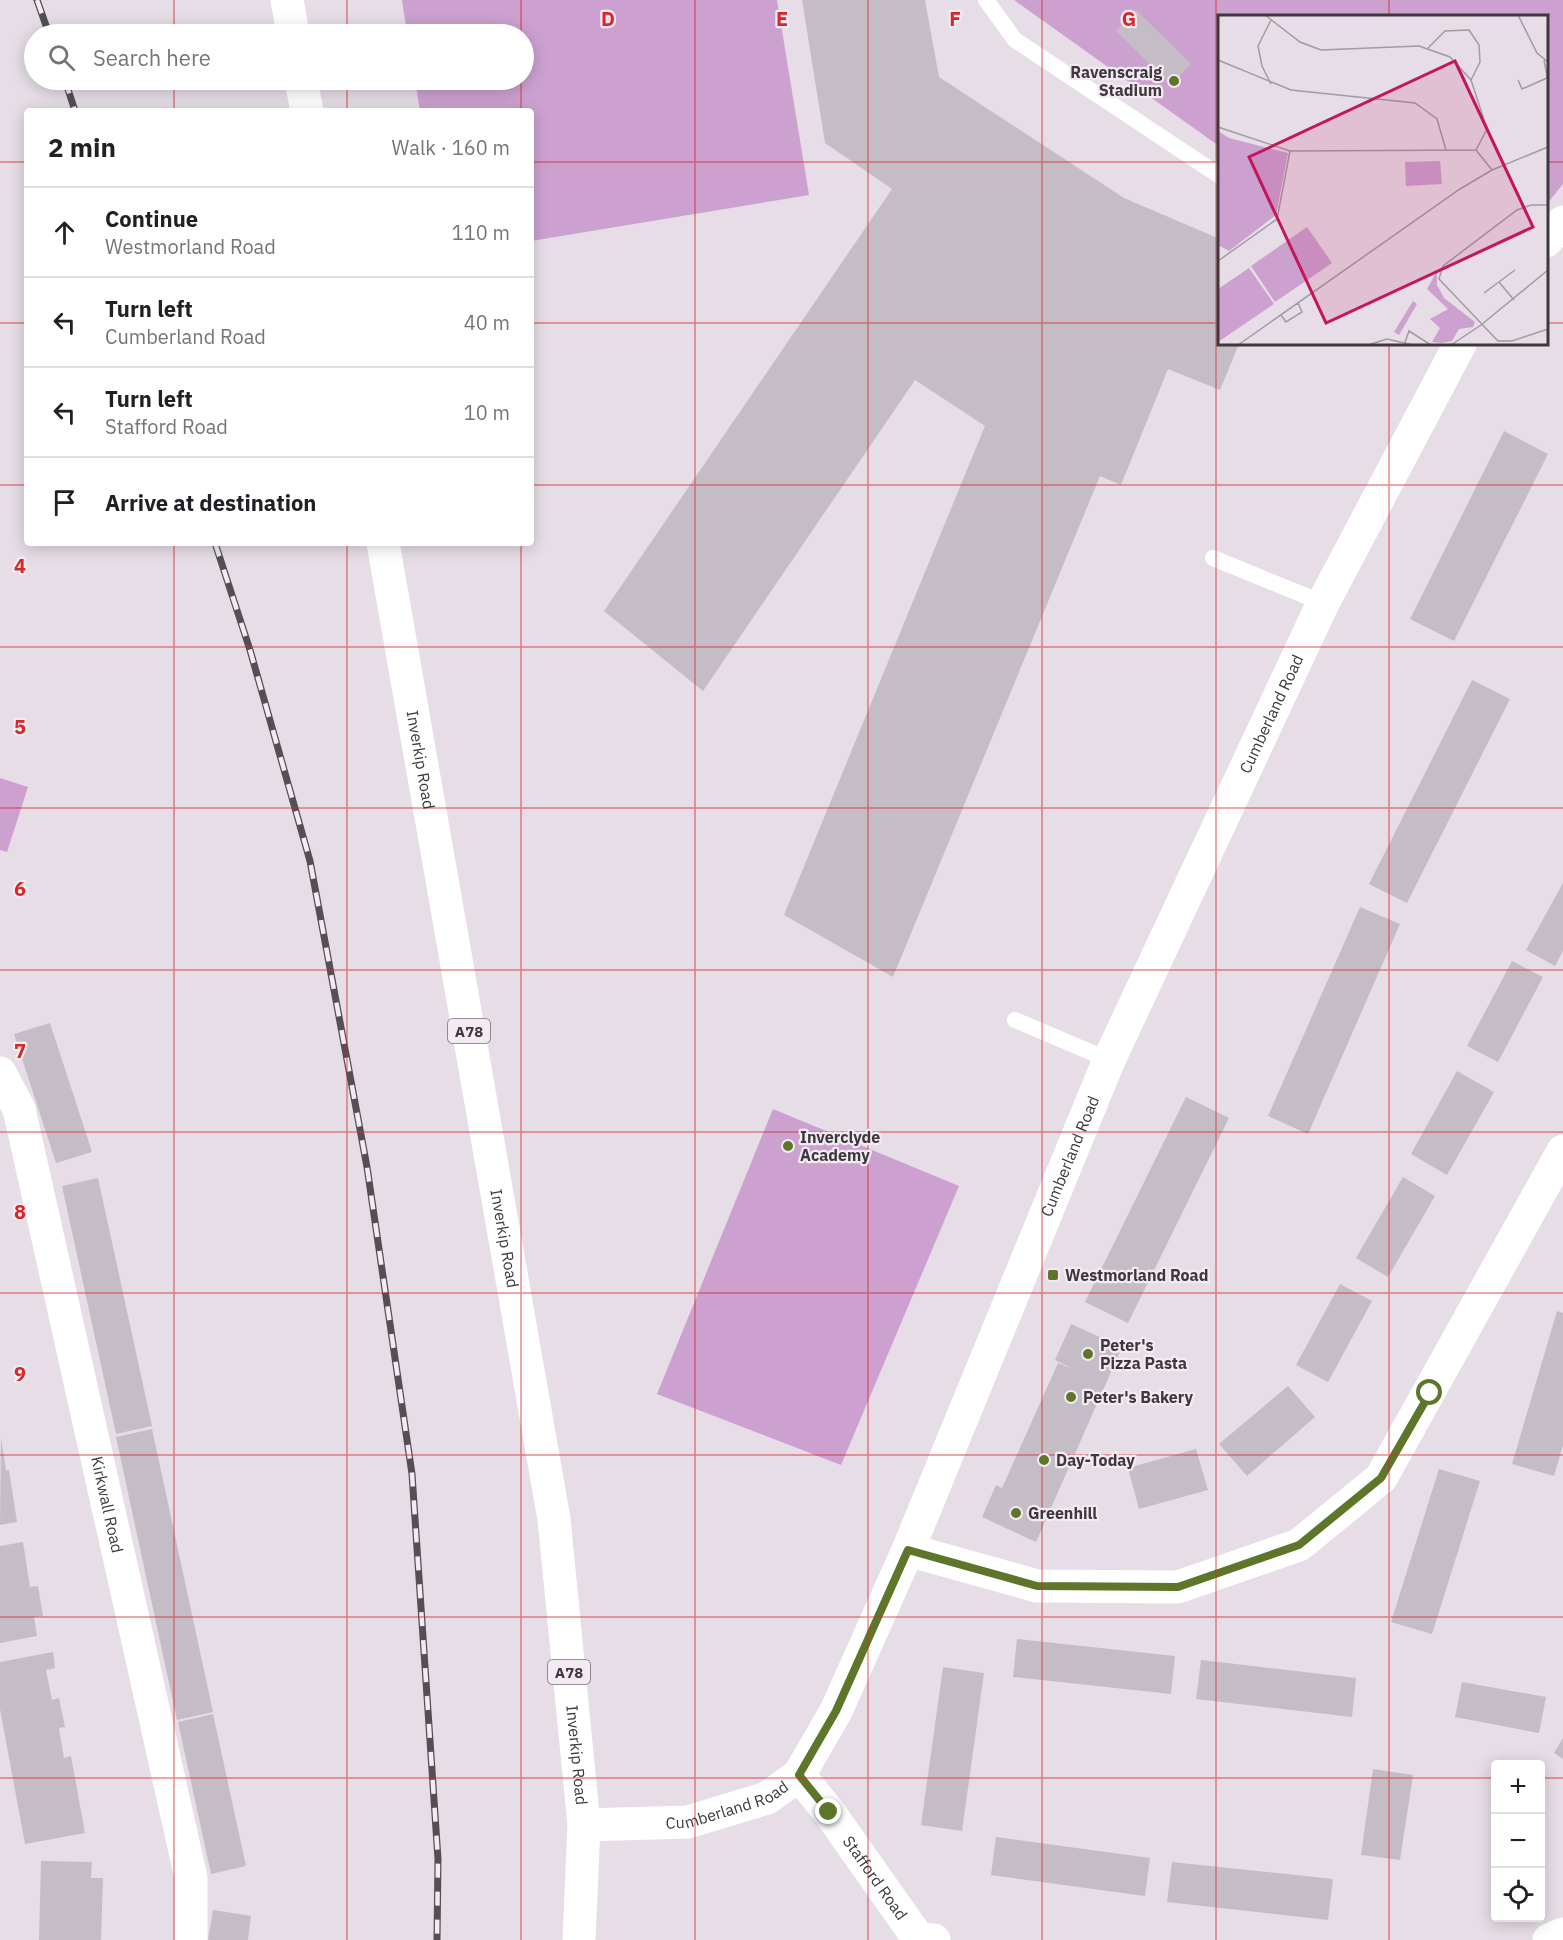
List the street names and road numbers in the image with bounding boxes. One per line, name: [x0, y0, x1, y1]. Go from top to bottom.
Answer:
street label: Cumberland Road: [1235, 651, 1307, 777]
street label: Inverkip Road: [402, 709, 439, 811]
road number: A78: [448, 1019, 490, 1043]
street label: Cumberland Road: [1036, 1093, 1103, 1220]
street label: Inverkip Road: [486, 1187, 523, 1289]
street label: Kirkwall Road: [87, 1454, 128, 1555]
road number: A78: [548, 1660, 590, 1684]
street label: Inverkip Road: [562, 1704, 592, 1806]
street label: Cumberland Road: [665, 1776, 792, 1833]
street label: Stafford Road: [839, 1832, 912, 1924]

